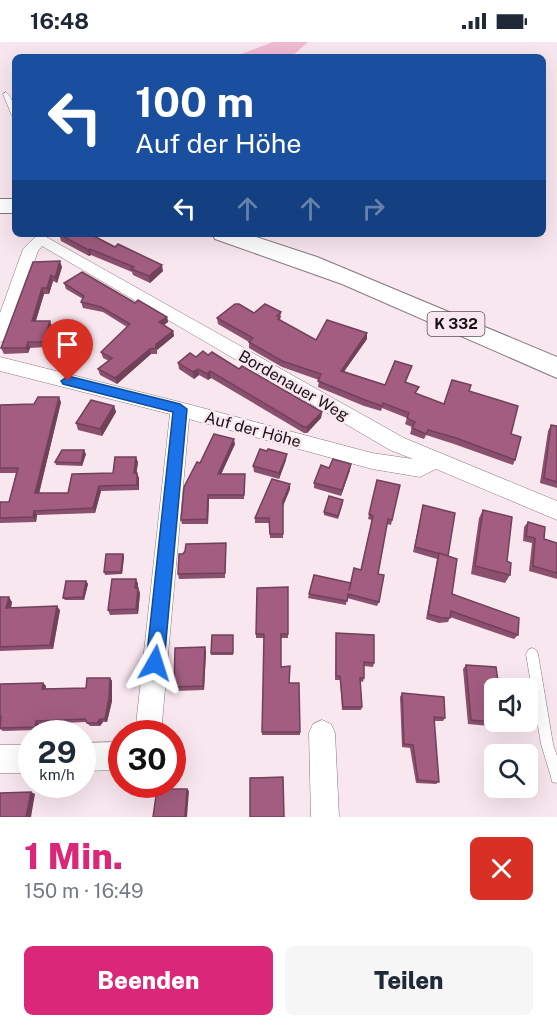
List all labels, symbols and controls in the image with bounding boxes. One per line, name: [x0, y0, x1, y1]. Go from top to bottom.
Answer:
text: 16:48: [30, 8, 89, 34]
text: 100 m: [135, 77, 254, 126]
icon: left: [36, 78, 114, 156]
text: Auf der Höhe: [135, 127, 302, 159]
icon: left: [168, 192, 201, 225]
icon: ahead: [231, 192, 264, 225]
icon: ahead: [294, 192, 327, 225]
icon: right: [357, 192, 390, 225]
road number: K 332: [428, 312, 484, 336]
pin: [42, 319, 93, 381]
icon: arrive: [51, 328, 84, 361]
street label: Bordenauer Weg: [235, 346, 352, 425]
street label: Auf der Höhe: [203, 408, 303, 451]
position arrow: [123, 631, 187, 695]
map controls: [484, 678, 538, 798]
button: sound: [484, 678, 538, 732]
speed limit sign: 30: [108, 720, 186, 798]
text: 29: [38, 734, 76, 770]
button: search: [484, 744, 538, 798]
text: km/h: [39, 766, 75, 783]
text: 1 Min.: [24, 835, 123, 877]
button: close: [470, 837, 533, 900]
text: 150 m · 16:49: [24, 879, 144, 903]
button: Beenden: [24, 946, 273, 1015]
button: Teilen: [285, 946, 533, 1015]

